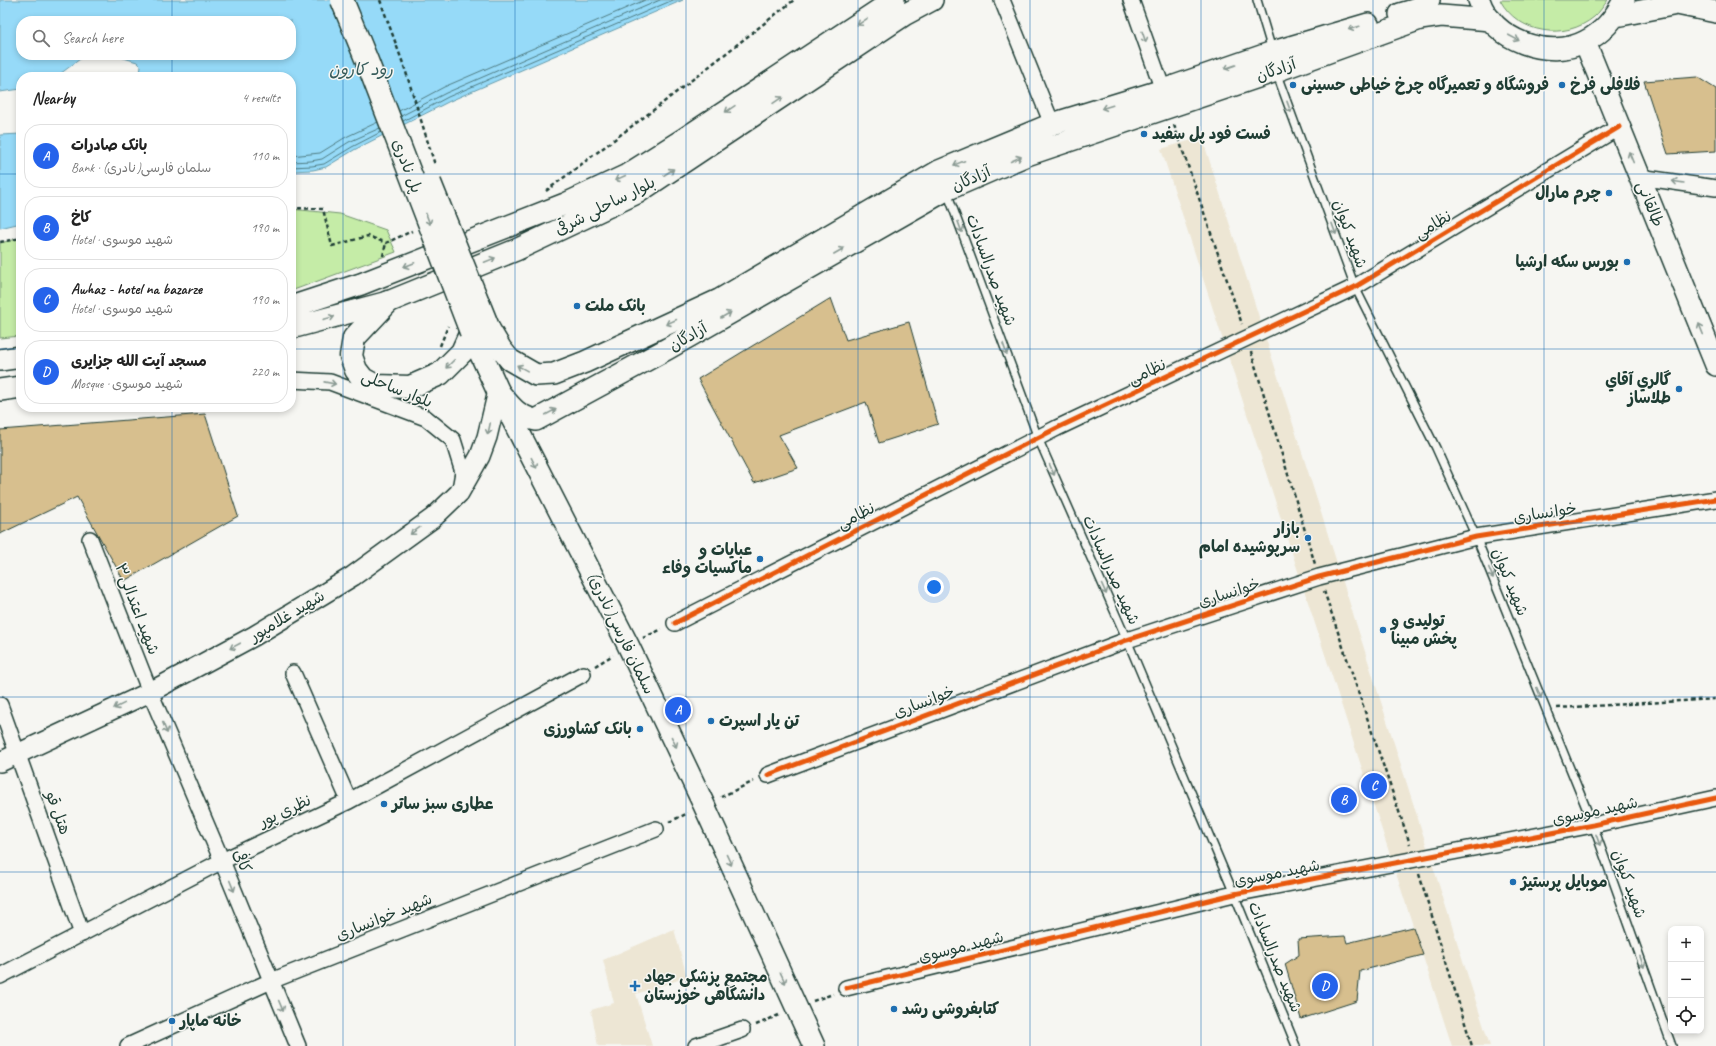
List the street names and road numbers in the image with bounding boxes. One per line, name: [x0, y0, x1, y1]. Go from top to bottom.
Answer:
street label: آزادگان: [1253, 54, 1300, 86]
street label: پل نادری: [388, 136, 426, 196]
street label: آزادگان: [948, 161, 995, 196]
street label: بلوار ساحلی شرقی: [551, 171, 659, 240]
street label: طالقانی: [1632, 178, 1668, 230]
street label: شهید کیوان: [1328, 197, 1372, 271]
street label: نظامی: [1411, 206, 1455, 244]
street label: شهید صدرالسادات: [961, 211, 1021, 329]
street label: آزادگان: [665, 318, 712, 356]
street label: نظامی: [1125, 355, 1169, 389]
street label: بلوار ساحلی: [359, 366, 435, 412]
street label: نظامی: [834, 498, 878, 534]
street label: خوانساری: [1512, 498, 1578, 528]
street label: شهید صدرالسادات: [1078, 512, 1144, 628]
street label: شهید کیوان: [1487, 545, 1533, 619]
street label: شهید اعتدالی۳: [110, 560, 164, 658]
street label: سلمان فارسی(نادری): [583, 569, 659, 697]
street label: خوانساری: [1196, 574, 1262, 612]
street label: شهید غلامپور: [244, 586, 328, 647]
street label: خوانساری: [891, 681, 957, 723]
street label: هتل قو: [40, 787, 75, 837]
street label: نظری پور: [254, 790, 314, 833]
street label: شهید موسوی: [1550, 792, 1640, 830]
street label: کافی: [228, 846, 256, 876]
street label: شهید کیوان: [1607, 847, 1651, 921]
street label: شهید موسوی: [1232, 855, 1322, 891]
street label: شهید خوانساری: [333, 889, 435, 945]
street label: شهید صدرالسادات: [1244, 899, 1306, 1015]
street label: شهید موسوی: [916, 927, 1006, 967]

